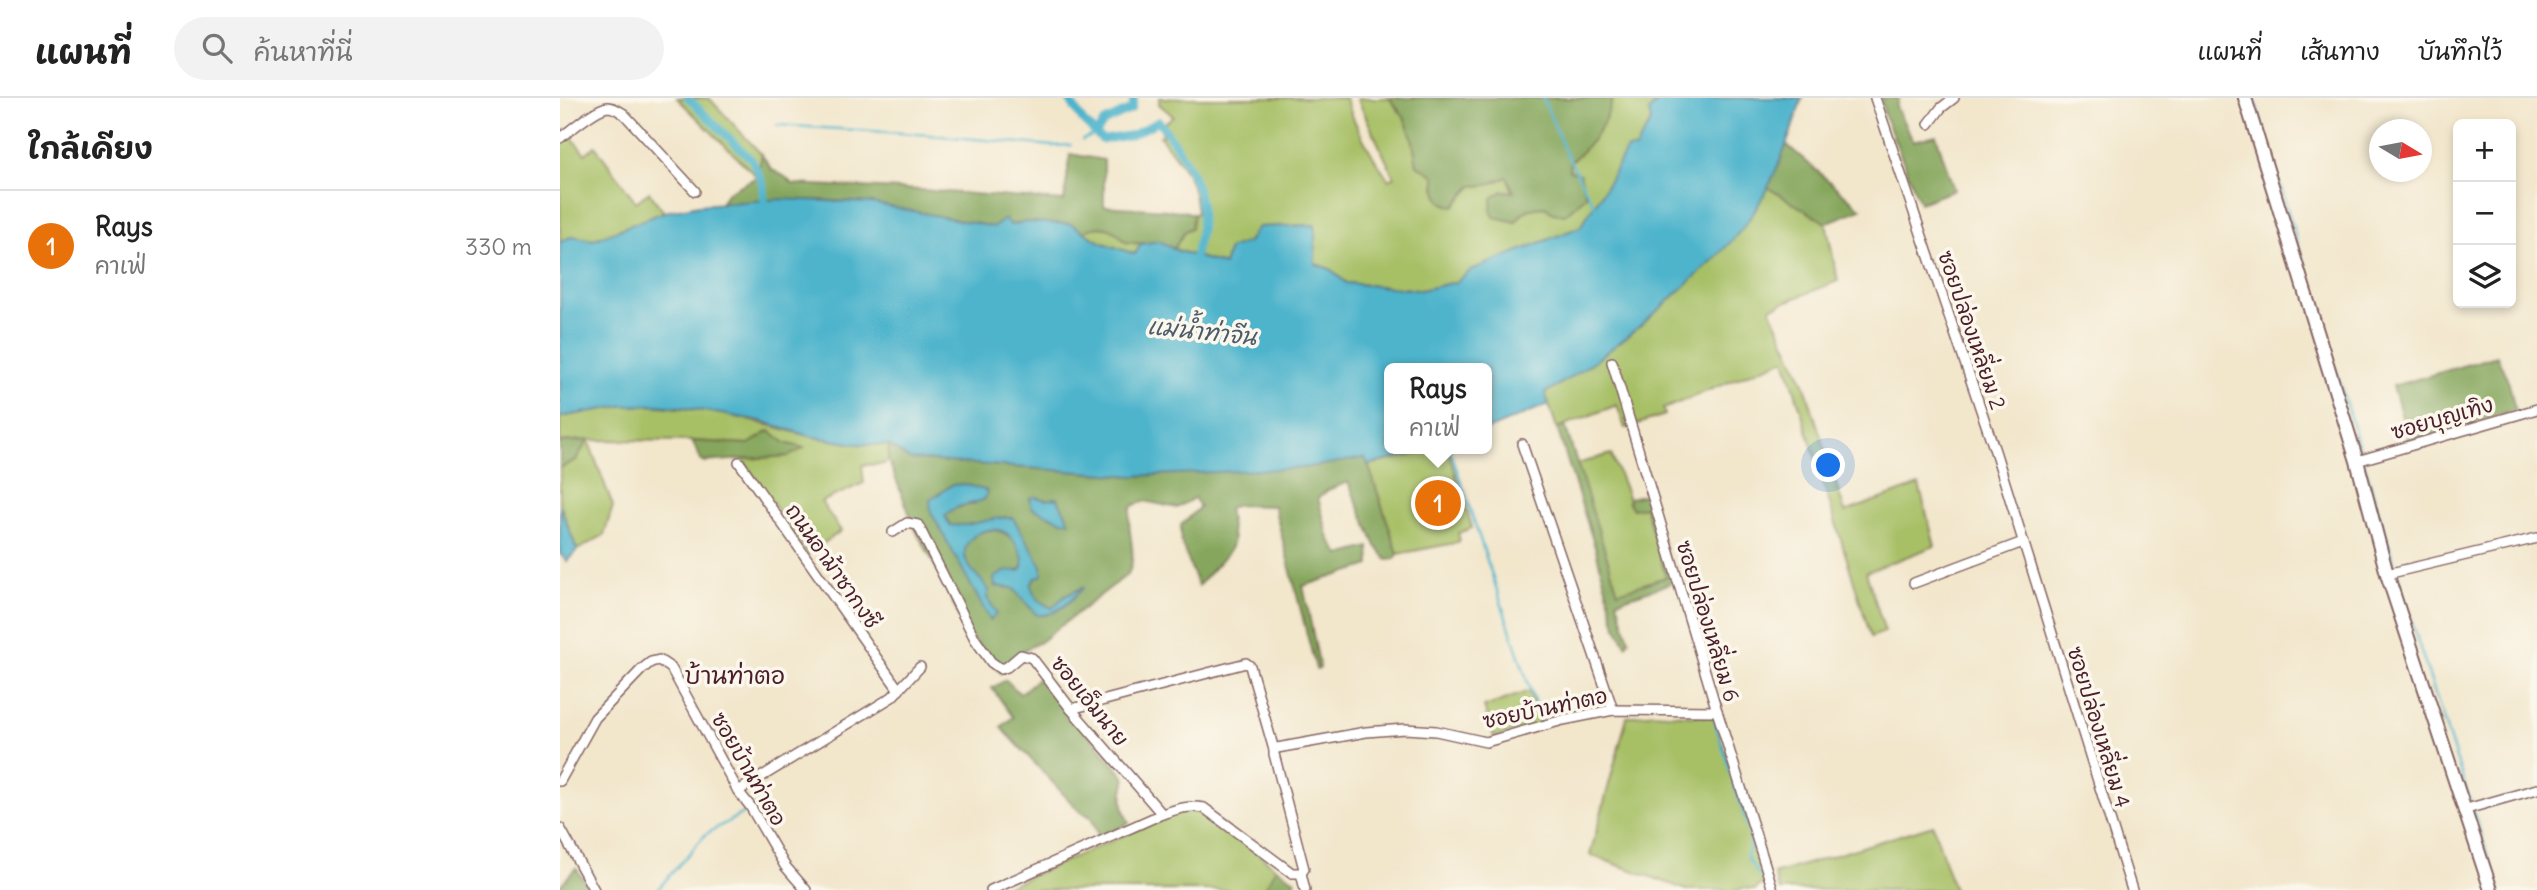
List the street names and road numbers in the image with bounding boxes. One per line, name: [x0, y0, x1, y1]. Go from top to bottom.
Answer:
street label: ซอยปล่องเหลี่ยม 2: [1932, 245, 2016, 413]
street label: ซอยบุญเทิง: [2388, 391, 2497, 448]
street label: ถนนอาม้าซากงซี: [780, 498, 886, 634]
street label: ซอยปล่องเหลี่ยม 6: [1671, 536, 1749, 705]
street label: ซอยปล่องเหลี่ยม 4: [2062, 642, 2140, 811]
street label: ซอยเอ็มนาย: [1045, 650, 1135, 752]
street label: ซอยบ้านท่าตอ: [1480, 682, 1610, 734]
street label: ซอยบ้านท่าตอ: [706, 707, 792, 831]

